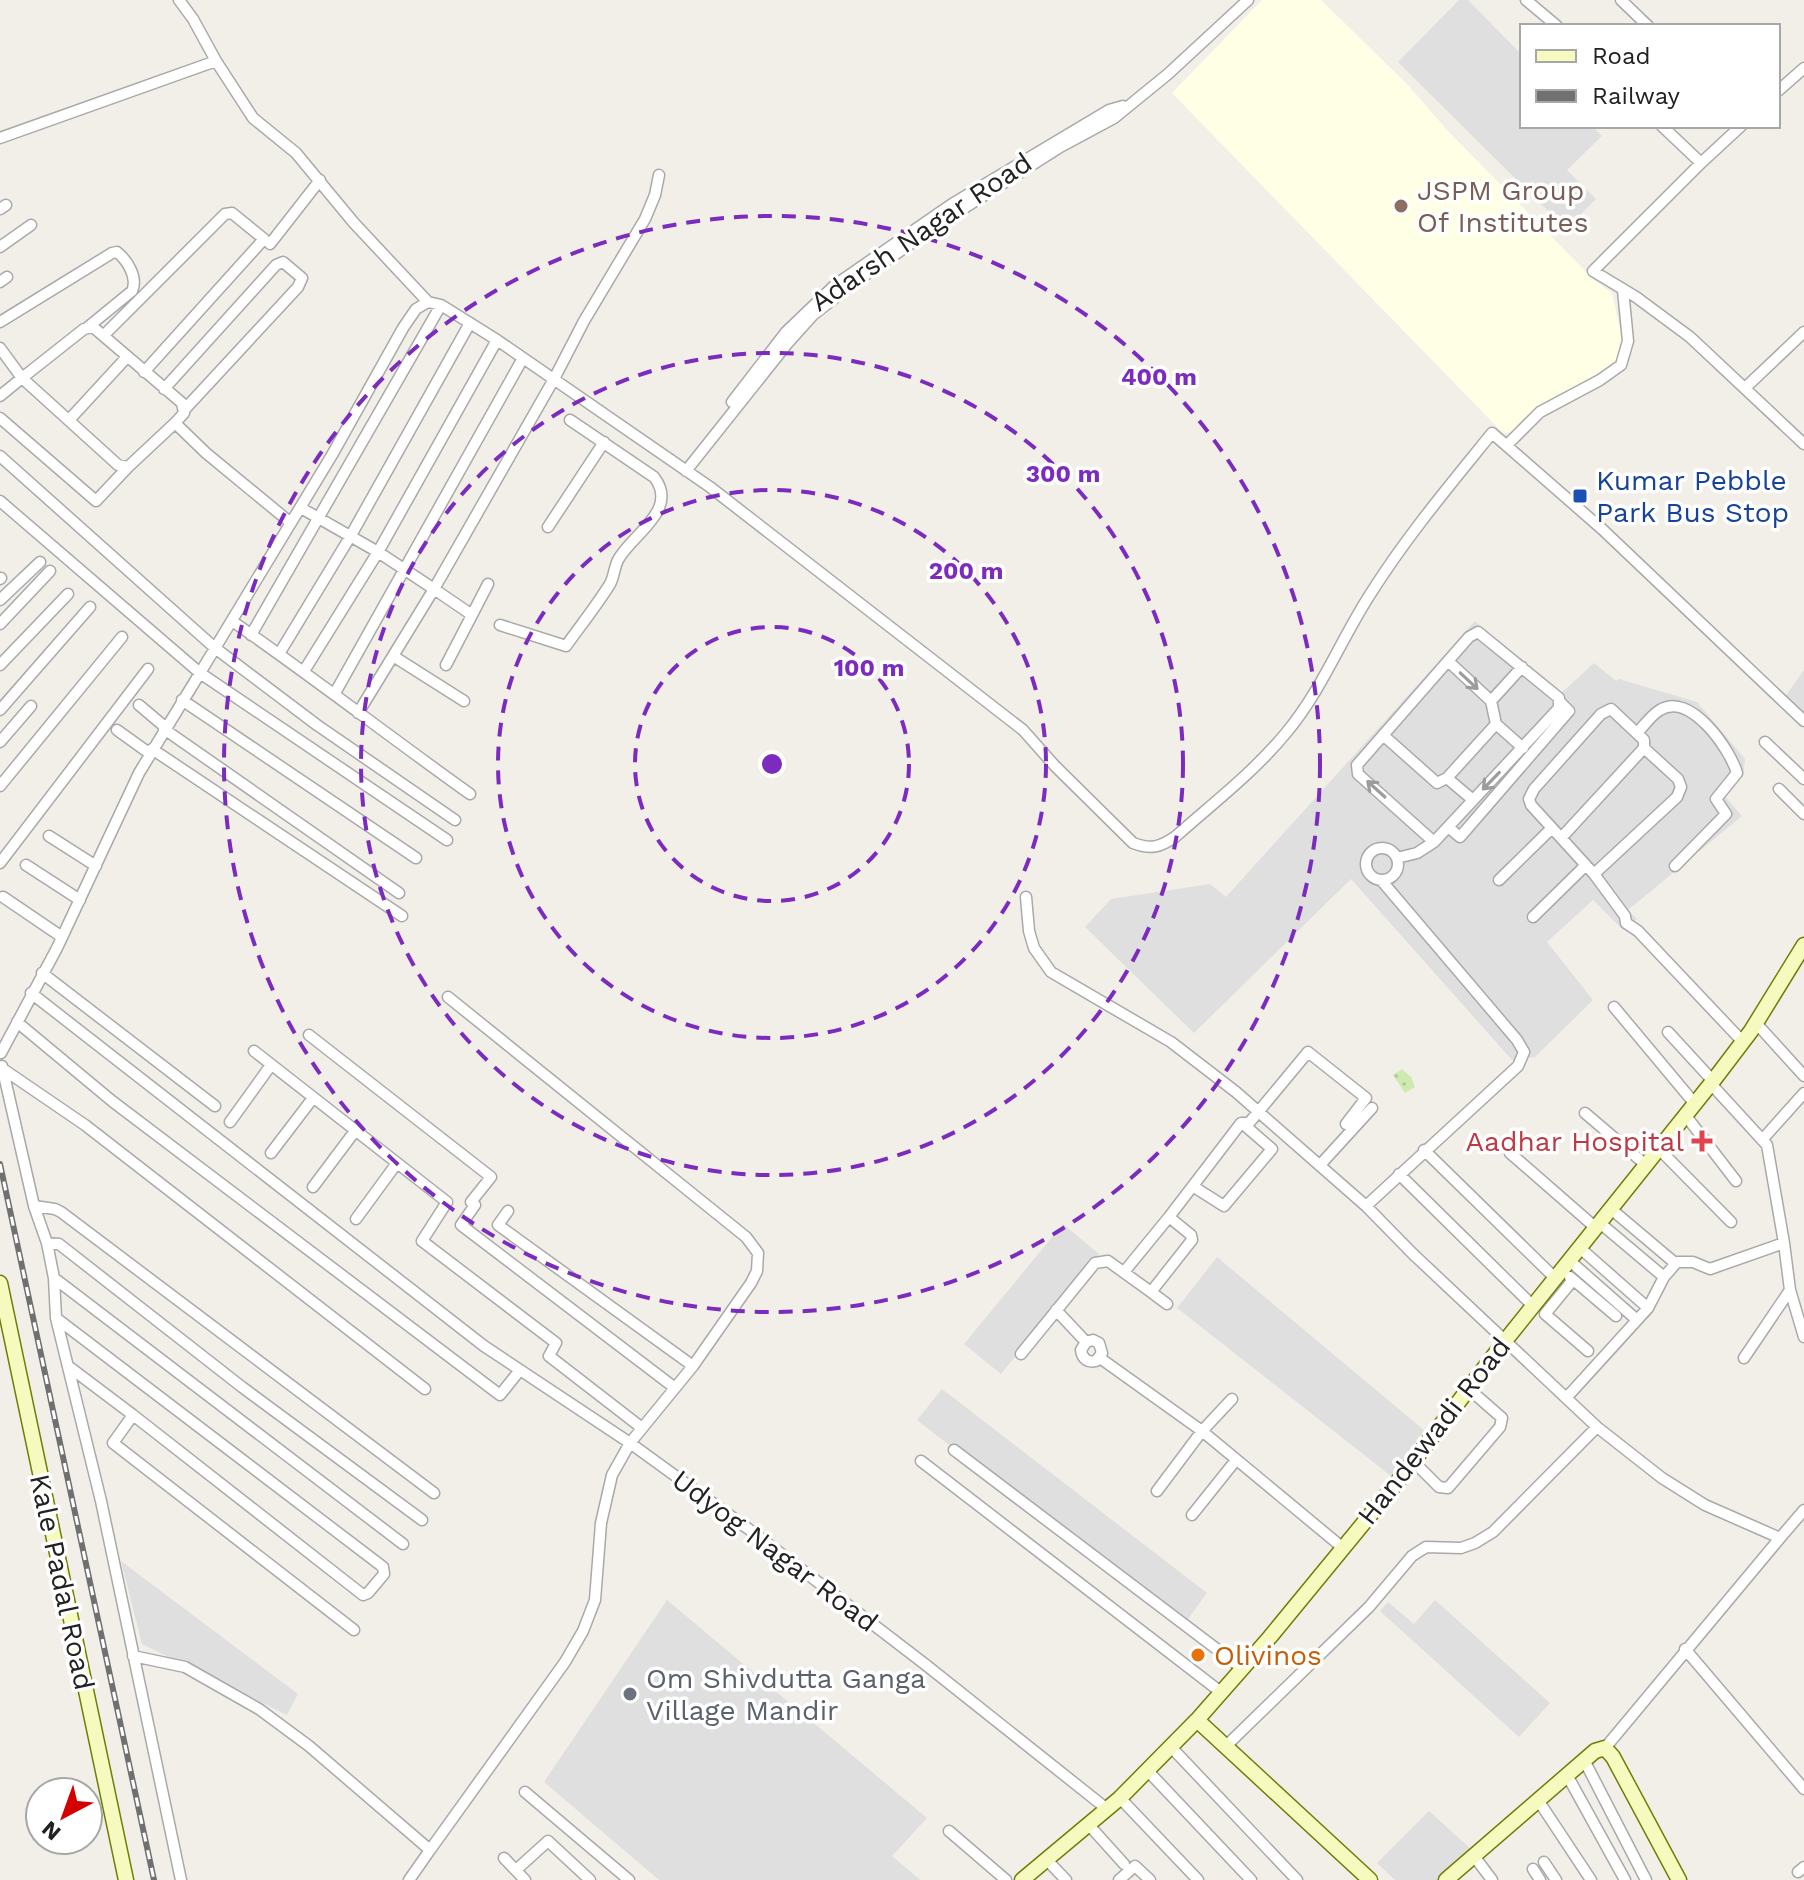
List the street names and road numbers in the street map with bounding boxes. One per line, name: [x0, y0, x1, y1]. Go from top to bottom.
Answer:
street label: Adarsh Nagar Road: [804, 146, 1038, 318]
street label: Handewadi Road: [1351, 1331, 1517, 1531]
street label: Udyog Nagar Road: [666, 1463, 884, 1639]
street label: Kale Padal Road: [23, 1471, 101, 1693]

